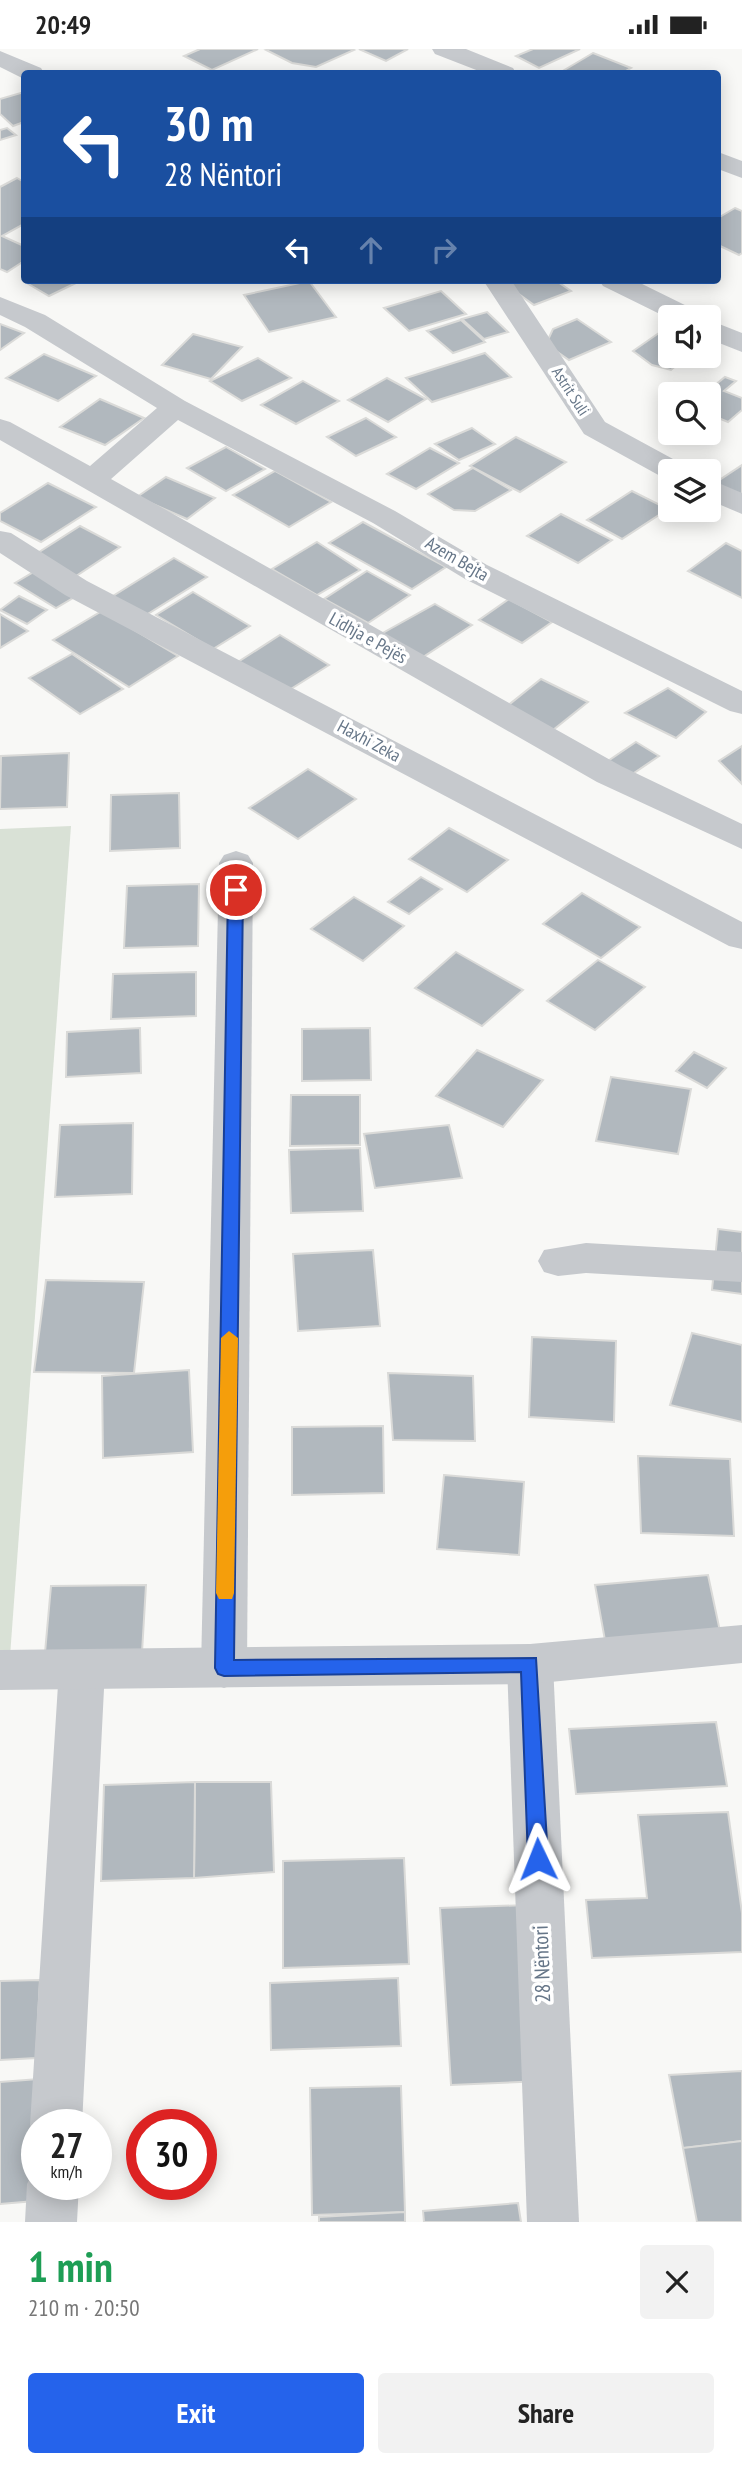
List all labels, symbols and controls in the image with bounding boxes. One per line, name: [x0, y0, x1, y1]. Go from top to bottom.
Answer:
text: 20:49: [35, 8, 91, 41]
text: 30 m: [164, 91, 253, 155]
icon: left: [49, 98, 140, 189]
text: 28 Nëntori: [164, 153, 282, 195]
icon: left: [279, 231, 317, 269]
icon: ahead: [352, 231, 390, 269]
icon: right: [425, 231, 463, 269]
map controls: [658, 305, 721, 522]
button: sound: [658, 305, 721, 368]
street label: Astrit Suli: [548, 363, 594, 419]
button: search: [658, 382, 721, 445]
button: layers: [658, 459, 721, 522]
street label: Azem Bejta: [421, 531, 493, 586]
street label: Lidhja e Pejës: [325, 607, 411, 668]
street label: Haxhi Zeka: [334, 714, 405, 767]
pin: [206, 860, 266, 920]
icon: arrive: [217, 871, 255, 909]
position arrow: [501, 1822, 575, 1896]
street label: 28 Nëntori: [527, 1925, 556, 2003]
speed limit sign: 30: [126, 2109, 217, 2200]
text: 27: [50, 2122, 83, 2168]
text: km/h: [51, 2160, 82, 2183]
text: 1 min: [28, 2239, 113, 2294]
button: close: [640, 2245, 714, 2319]
text: 210 m · 20:50: [28, 2293, 140, 2322]
button: Exit: [28, 2373, 364, 2453]
button: Share: [378, 2373, 714, 2453]

